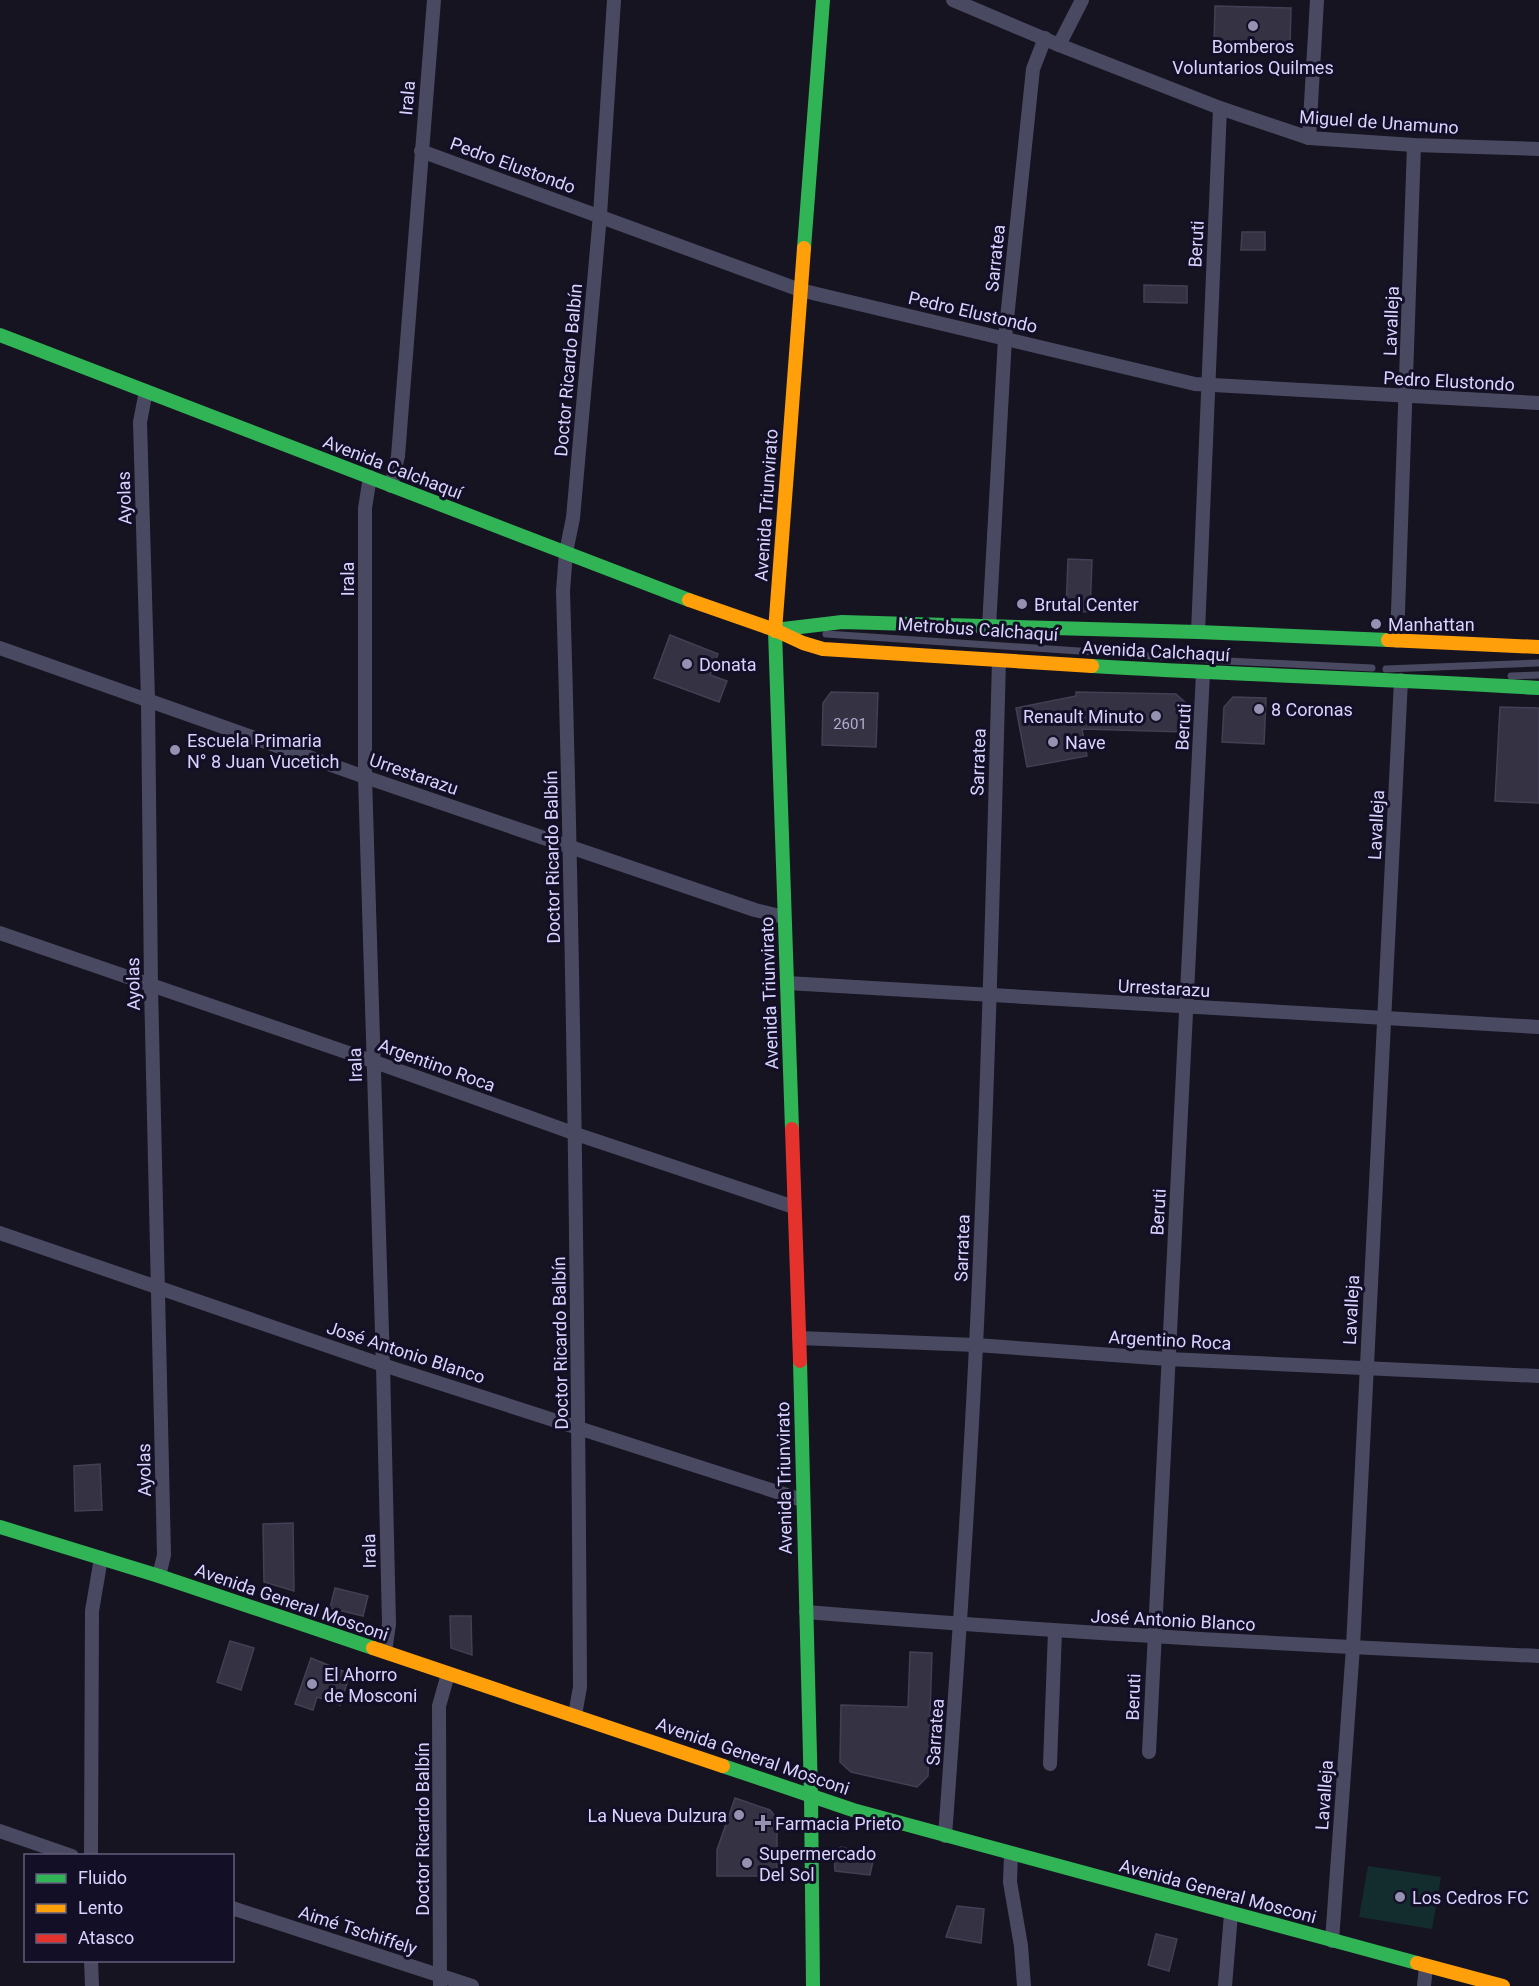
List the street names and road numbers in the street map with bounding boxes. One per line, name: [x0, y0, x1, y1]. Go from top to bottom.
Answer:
street label: Irala: [395, 80, 419, 116]
street label: Miguel de Unamuno: [1298, 106, 1460, 138]
street label: Pedro Elustondo: [448, 133, 578, 197]
street label: Beruti: [1184, 220, 1208, 268]
street label: Sarratea: [981, 223, 1009, 293]
street label: Doctor Ricardo Balbín: [550, 283, 586, 457]
street label: Lavalleja: [1379, 286, 1403, 356]
street label: Pedro Elustondo: [906, 287, 1040, 337]
street label: Pedro Elustondo: [1383, 367, 1515, 395]
street label: Avenida Triunvirato: [750, 428, 782, 582]
street label: Avenida Calchaquí: [320, 431, 466, 503]
street label: Ayolas: [113, 471, 135, 525]
street label: Irala: [337, 562, 358, 596]
street label: Metrobus Calchaquí: [897, 613, 1059, 645]
street label: Avenida Calchaquí: [1082, 637, 1231, 665]
street label: Beruti: [1171, 703, 1195, 751]
street label: Sarratea: [966, 728, 990, 796]
street label: Urrestarazu: [367, 749, 461, 799]
street label: Doctor Ricardo Balbín: [540, 770, 564, 944]
street label: Lavalleja: [1364, 789, 1388, 861]
street label: Avenida Triunvirato: [756, 916, 782, 1070]
street label: Ayolas: [122, 957, 144, 1011]
street label: Urrestarazu: [1117, 975, 1211, 1001]
street label: Argentino Roca: [376, 1034, 498, 1096]
street label: Irala: [344, 1047, 366, 1083]
street label: Beruti: [1146, 1188, 1170, 1236]
street label: Sarratea: [950, 1214, 974, 1282]
street label: Doctor Ricardo Balbín: [548, 1256, 572, 1430]
street label: Lavalleja: [1339, 1274, 1363, 1346]
street label: José Antonio Blanco: [324, 1316, 488, 1388]
street label: Argentino Roca: [1108, 1326, 1232, 1354]
street label: Avenida Triunvirato: [772, 1401, 796, 1555]
street label: Ayolas: [133, 1443, 155, 1497]
street label: Irala: [358, 1534, 380, 1568]
street label: Avenida General Mosconi: [193, 1559, 391, 1645]
street label: José Antonio Blanco: [1090, 1605, 1256, 1635]
street label: Beruti: [1122, 1673, 1144, 1721]
street label: Sarratea: [922, 1698, 948, 1766]
street label: Avenida General Mosconi: [654, 1713, 852, 1799]
street label: Doctor Ricardo Balbín: [412, 1742, 433, 1916]
street label: Lavalleja: [1311, 1759, 1337, 1831]
street label: Avenida General Mosconi: [1117, 1855, 1319, 1927]
street label: Aimé Tschiffely: [296, 1901, 420, 1959]

